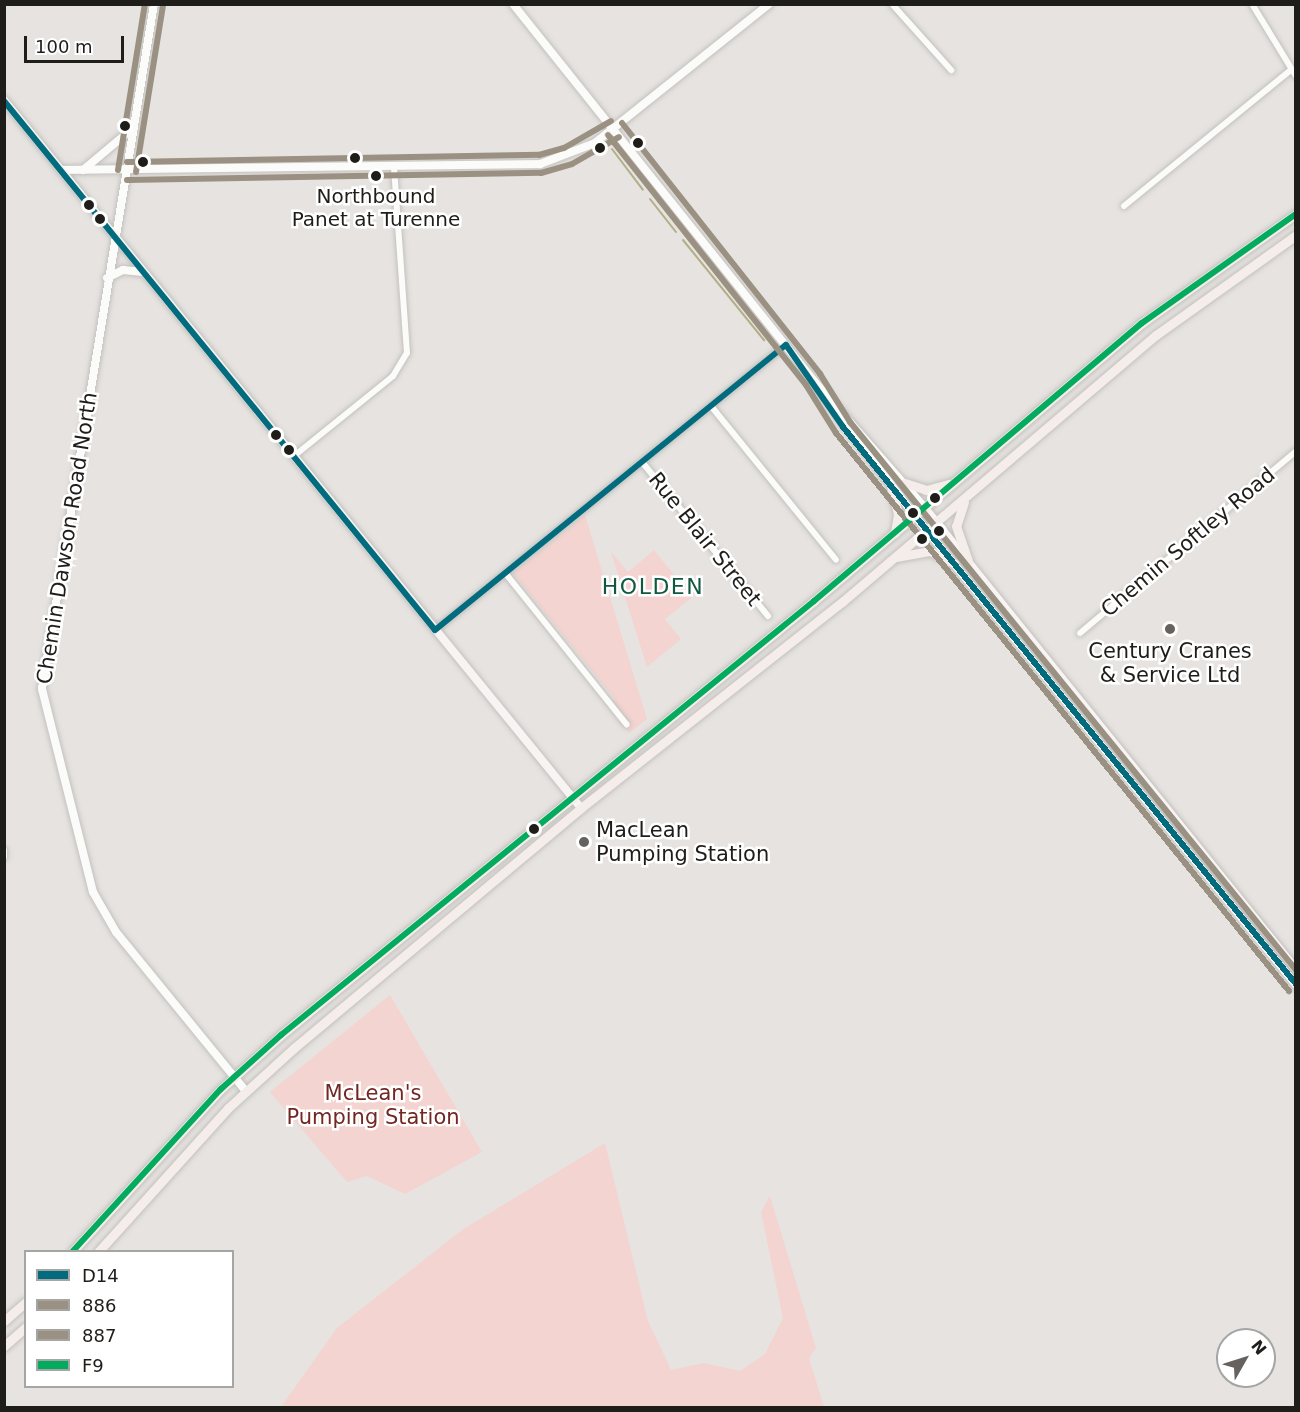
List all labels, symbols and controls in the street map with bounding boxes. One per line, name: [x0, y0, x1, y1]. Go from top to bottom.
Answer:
scale bar: [27, 24, 128, 62]
text: 100 m: [35, 36, 93, 57]
unlabelled marker: [119, 120, 131, 132]
unlabelled marker: [632, 137, 644, 149]
unlabelled marker: [594, 142, 606, 154]
unlabelled marker: [349, 152, 361, 164]
unlabelled marker: [137, 156, 149, 168]
marker: Northbound Panet at Turenne: [370, 170, 382, 182]
place label: Northbound Panet at Turenne: [292, 185, 460, 232]
unlabelled marker: [83, 199, 95, 211]
unlabelled marker: [94, 213, 106, 225]
street label: Chemin Dawson Road North: [31, 390, 103, 686]
unlabelled marker: [270, 429, 282, 441]
unlabelled marker: [283, 444, 295, 456]
street label: Chemin Softley Road: [1096, 462, 1280, 622]
street label: Rue Blair Street: [643, 467, 767, 611]
unlabelled marker: [929, 492, 941, 504]
unlabelled marker: [907, 507, 919, 519]
unlabelled marker: [933, 525, 945, 537]
unlabelled marker: [916, 533, 928, 545]
district label: HOLDEN: [602, 574, 704, 600]
marker: Century Cranes & Service Ltd: [1163, 622, 1177, 636]
place label: Century Cranes & Service Ltd: [1088, 638, 1252, 688]
place label: MacLean Pumping Station: [596, 817, 769, 867]
unlabelled marker: [528, 823, 540, 835]
marker: MacLean Pumping Station: [577, 835, 591, 849]
park label: McLean's Pumping Station: [286, 1080, 460, 1130]
legend: [24, 1250, 234, 1388]
text: D14: [82, 1265, 119, 1286]
text: 886: [82, 1295, 116, 1316]
text: 887: [82, 1325, 116, 1346]
north arrow: [1216, 1328, 1276, 1388]
text: N: [1247, 1336, 1270, 1359]
text: F9: [82, 1355, 104, 1376]

